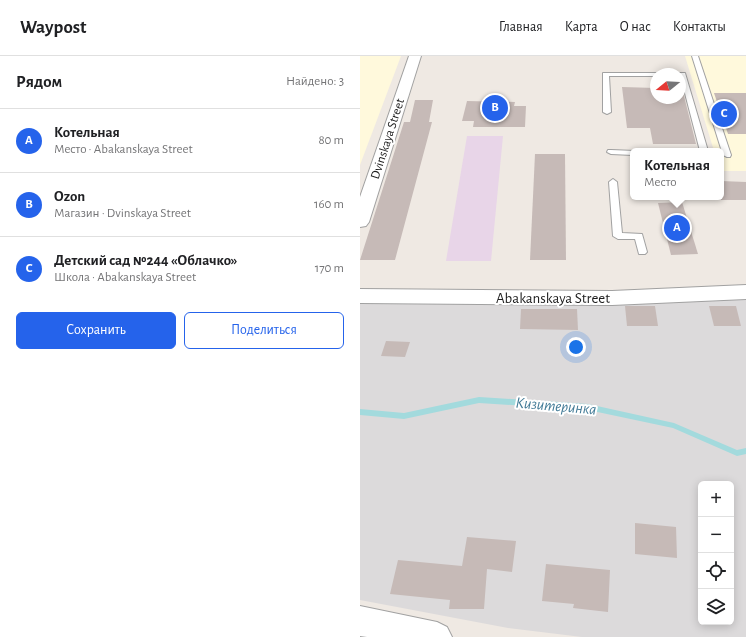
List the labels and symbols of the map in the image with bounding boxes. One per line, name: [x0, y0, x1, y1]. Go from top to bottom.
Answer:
north arrow: [650, 68, 686, 104]
pin: B: [482, 93, 508, 123]
street label: Dvinskaya Street: [369, 97, 407, 181]
pin: C: [711, 99, 737, 129]
pin: A: [664, 213, 690, 243]
street label: Abakanskaya Street: [496, 291, 610, 306]
your location: [566, 337, 586, 357]
water label: Кизитеринка: [515, 394, 597, 419]

